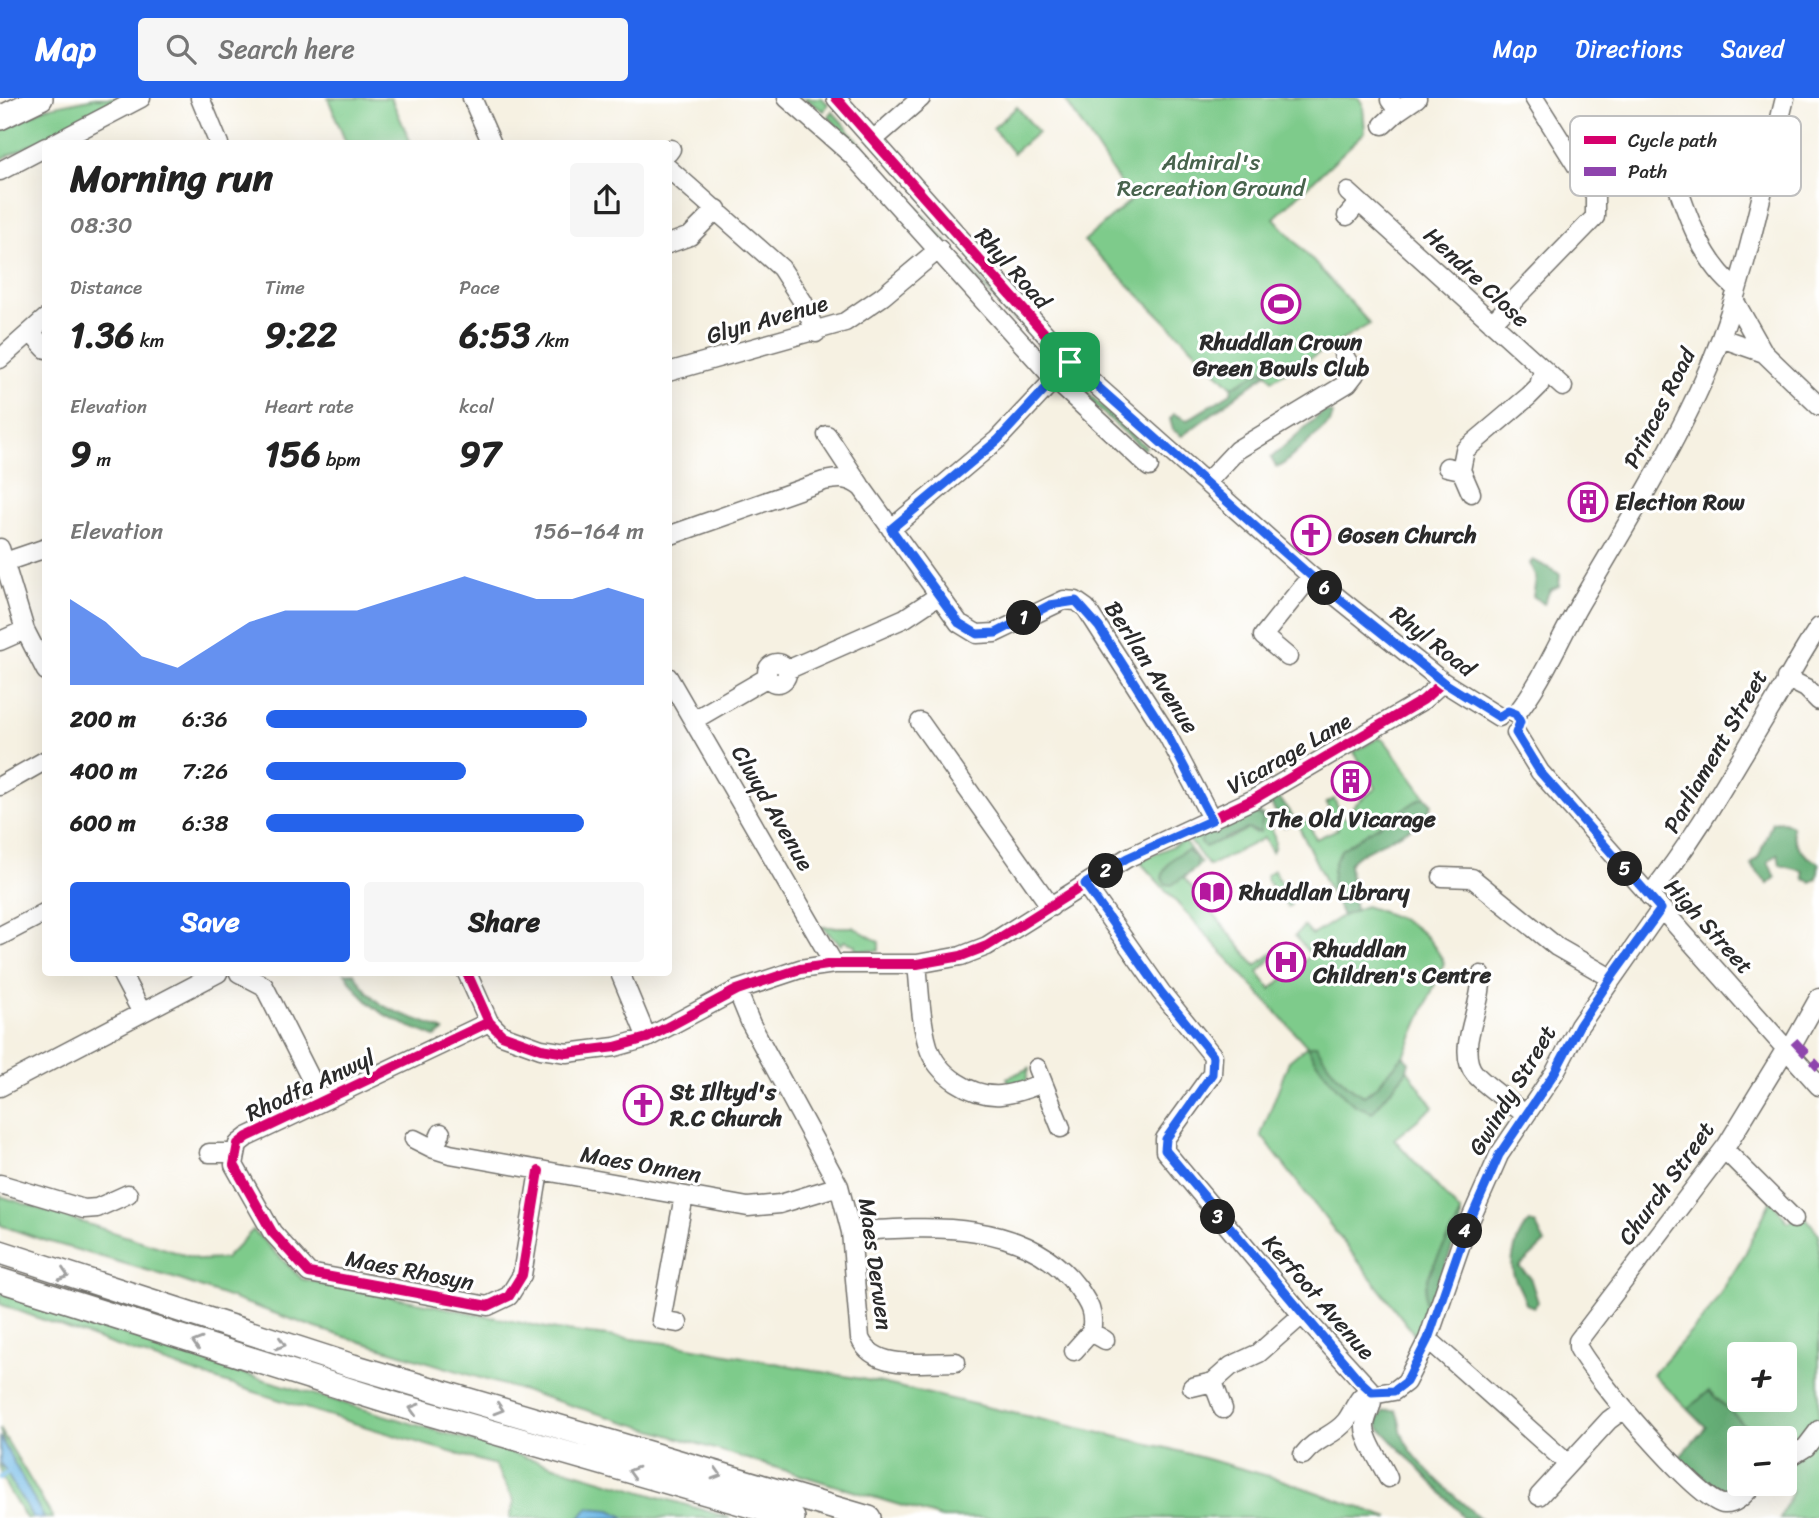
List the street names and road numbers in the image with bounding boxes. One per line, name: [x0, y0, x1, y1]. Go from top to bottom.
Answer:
street label: Hendre Close: [1413, 216, 1540, 338]
street label: Rhyl Road: [964, 218, 1063, 321]
street label: Glyn Avenue: [702, 283, 833, 356]
street label: Princes Road: [1611, 339, 1708, 476]
street label: Berllan Avenue: [1093, 592, 1210, 742]
street label: Rhyl Road: [1381, 595, 1486, 689]
street label: Parliament Street: [1652, 661, 1779, 841]
street label: Vicarage Lane: [1219, 701, 1360, 806]
street label: Clwyd Avenue: [720, 737, 825, 879]
street label: High Street: [1654, 868, 1764, 984]
street label: Gwindy Street: [1457, 1017, 1568, 1164]
street label: Rhodfa Anwyl: [239, 1037, 382, 1133]
street label: Church Street: [1607, 1112, 1726, 1254]
street label: Maes Onnen: [577, 1134, 705, 1195]
street label: Maes Derwen: [846, 1195, 905, 1333]
street label: Kerfoot Avenue: [1252, 1225, 1386, 1370]
street label: Maes Rhosyn: [342, 1238, 478, 1303]

